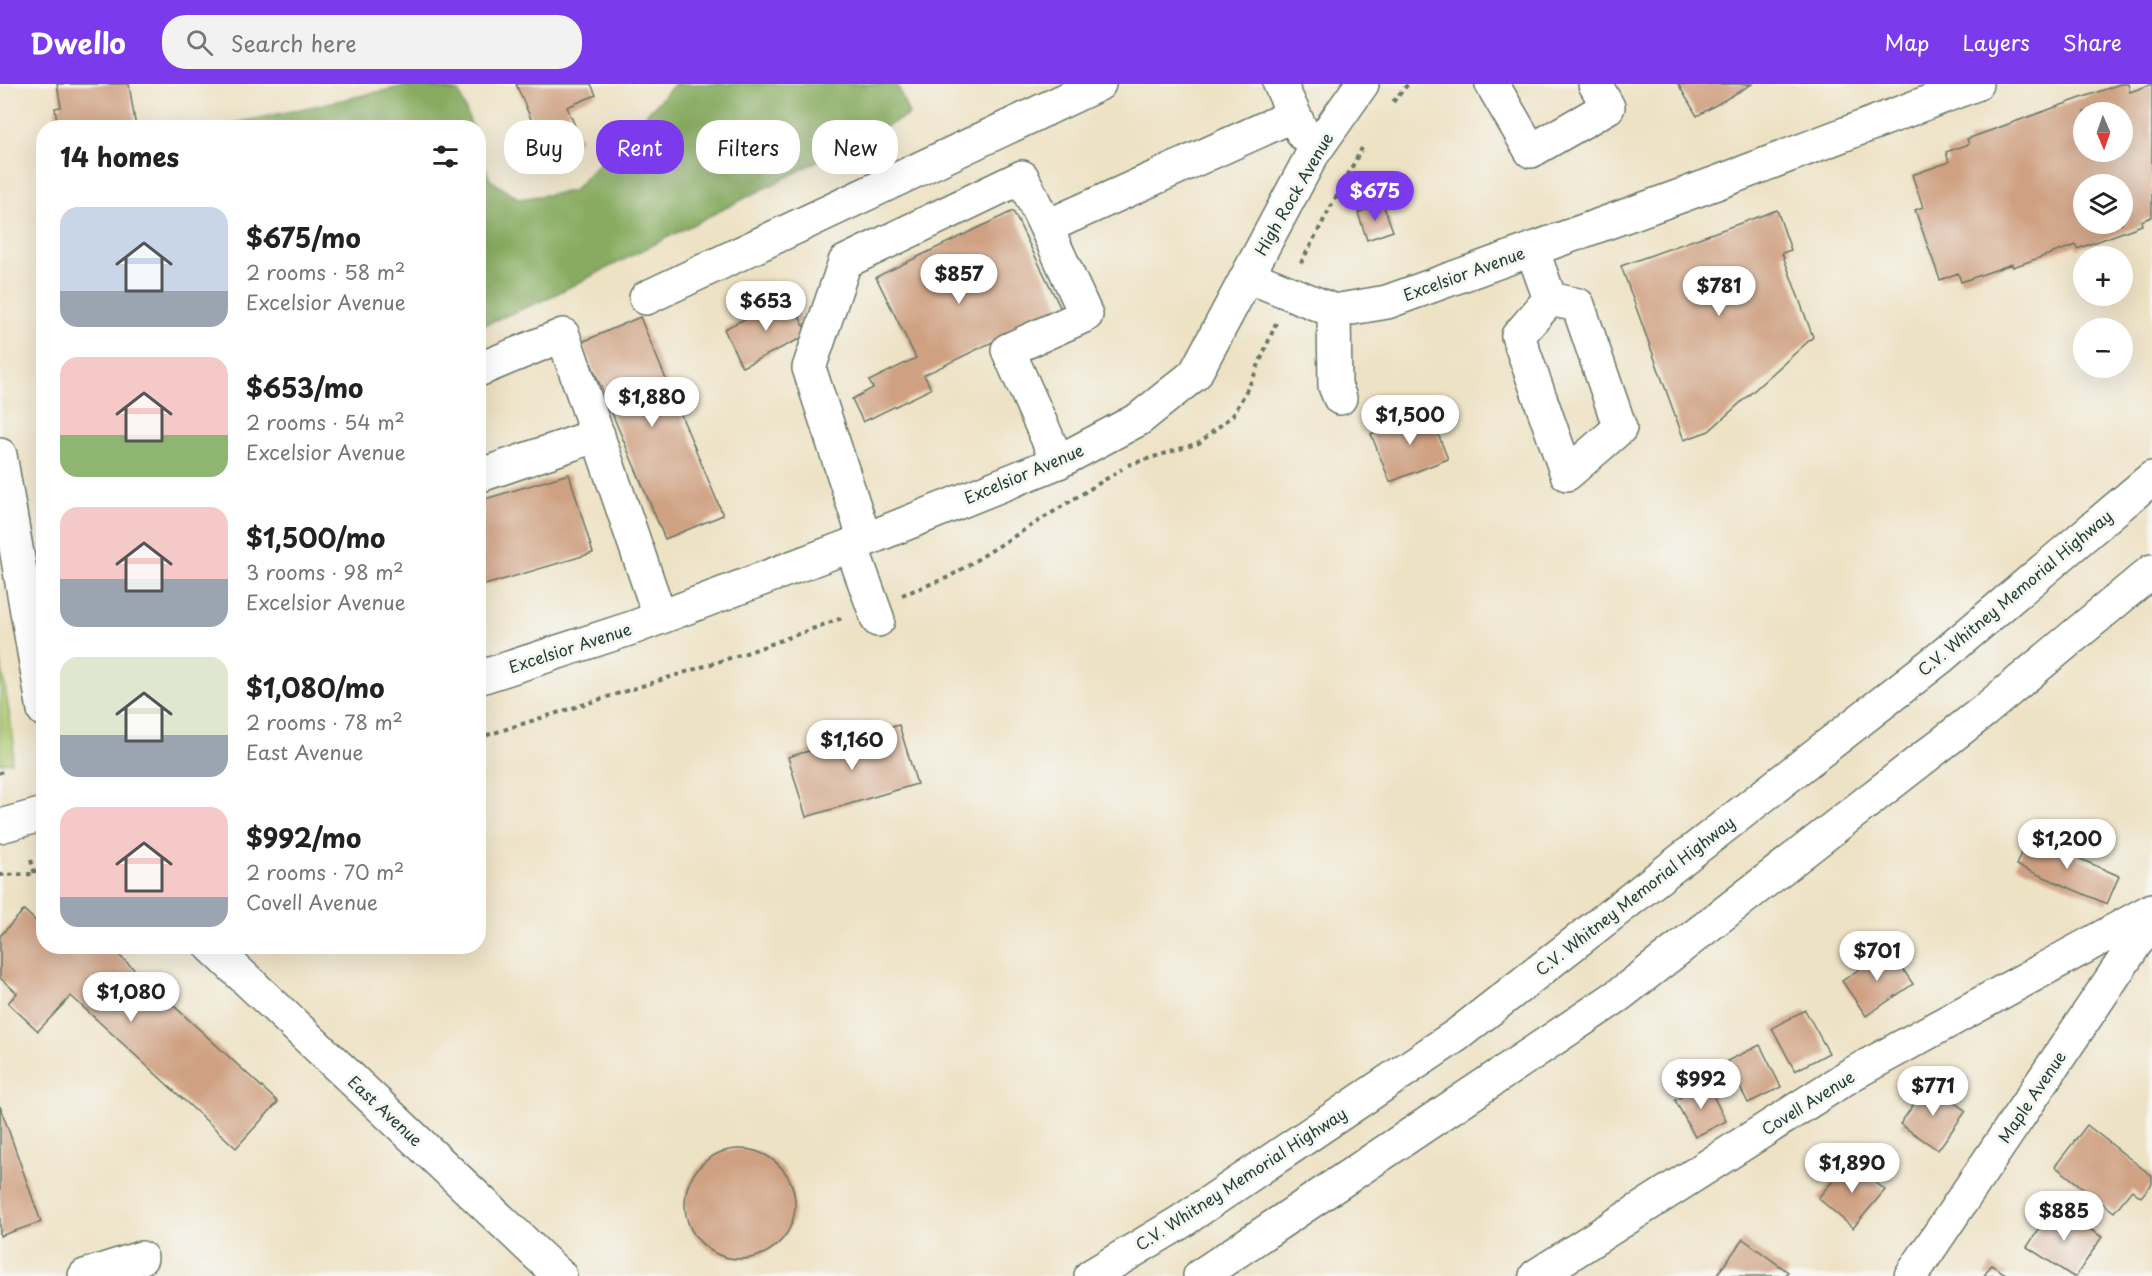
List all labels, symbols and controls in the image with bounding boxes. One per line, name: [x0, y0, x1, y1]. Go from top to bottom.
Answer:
search box: [162, 15, 582, 69]
text: Dwello: [30, 21, 126, 64]
icon: search: [183, 26, 216, 59]
text: Search here: [231, 26, 357, 59]
text: Map: [1885, 26, 1929, 58]
text: Layers: [1962, 26, 2030, 58]
text: Share: [2063, 26, 2122, 58]
north arrow: [2073, 102, 2133, 162]
map controls: [2073, 102, 2133, 378]
chip: Buy: [504, 120, 584, 174]
chip: Rent: [596, 120, 684, 174]
chip: Filters: [696, 120, 800, 174]
chip: New: [812, 120, 898, 174]
street label: High Rock Avenue: [1248, 127, 1338, 259]
text: 14 homes: [60, 137, 179, 176]
icon: filters: [429, 140, 462, 173]
pin: $675: [1339, 171, 1411, 222]
button: layers: [2073, 174, 2133, 234]
text: $675: [1350, 175, 1400, 205]
text: $675/mo: [246, 218, 361, 257]
icon: home: [108, 231, 180, 303]
street label: Excelsior Avenue: [1400, 240, 1528, 306]
button: +: [2073, 246, 2133, 306]
pin: $857: [923, 254, 995, 305]
text: 2 rooms · 58 m²: [246, 257, 405, 287]
text: $857: [934, 258, 984, 288]
pin: $781: [1683, 266, 1755, 317]
text: $781: [1697, 270, 1741, 300]
pin: $653: [730, 281, 802, 332]
text: $653: [740, 285, 792, 315]
text: Excelsior Avenue: [246, 287, 406, 317]
button: −: [2073, 318, 2133, 378]
text: $653/mo: [246, 368, 363, 407]
pin: $1,880: [603, 377, 701, 428]
icon: home: [108, 381, 180, 453]
text: $1,880: [618, 381, 686, 411]
pin: $1,500: [1361, 395, 1459, 446]
text: $1,500: [1375, 399, 1445, 429]
text: 2 rooms · 54 m²: [246, 407, 405, 437]
text: Excelsior Avenue: [246, 437, 406, 467]
street label: Excelsior Avenue: [960, 437, 1087, 509]
street label: C.V. Whitney Memorial Highway: [1912, 504, 2117, 681]
text: $1,500/mo: [246, 518, 385, 557]
icon: home: [108, 531, 180, 603]
text: 3 rooms · 98 m²: [246, 557, 404, 587]
text: Excelsior Avenue: [246, 587, 406, 617]
street label: Excelsior Avenue: [505, 616, 634, 678]
text: $1,080/mo: [246, 668, 384, 707]
icon: home: [108, 681, 180, 753]
text: 2 rooms · 78 m²: [246, 707, 403, 737]
pin: $1,160: [803, 720, 901, 771]
text: $1,160: [820, 724, 884, 754]
text: East Avenue: [246, 737, 363, 767]
street label: C.V. Whitney Memorial Highway: [1530, 810, 1739, 981]
text: $992/mo: [246, 818, 361, 857]
pin: $1,200: [2018, 819, 2116, 870]
text: $1,200: [2032, 823, 2102, 853]
icon: home: [108, 831, 180, 903]
text: 2 rooms · 70 m²: [246, 857, 404, 887]
text: Covell Avenue: [246, 887, 378, 917]
pin: $701: [1841, 931, 1913, 982]
text: $701: [1853, 935, 1901, 965]
pin: $1,080: [82, 972, 180, 1023]
text: $1,080: [97, 976, 165, 1006]
street label: Maple Avenue: [1991, 1045, 2071, 1147]
pin: $992: [1665, 1059, 1737, 1110]
text: $992: [1676, 1063, 1726, 1093]
street label: Covell Avenue: [1756, 1064, 1859, 1140]
pin: $771: [1897, 1066, 1969, 1117]
street label: East Avenue: [343, 1069, 428, 1151]
text: $771: [1911, 1070, 1955, 1100]
street label: C.V. Whitney Memorial Highway: [1130, 1101, 1351, 1256]
pin: $1,890: [1803, 1143, 1901, 1194]
text: $1,890: [1819, 1147, 1885, 1177]
pin: $885: [2028, 1191, 2100, 1242]
text: $885: [2039, 1195, 2089, 1225]

